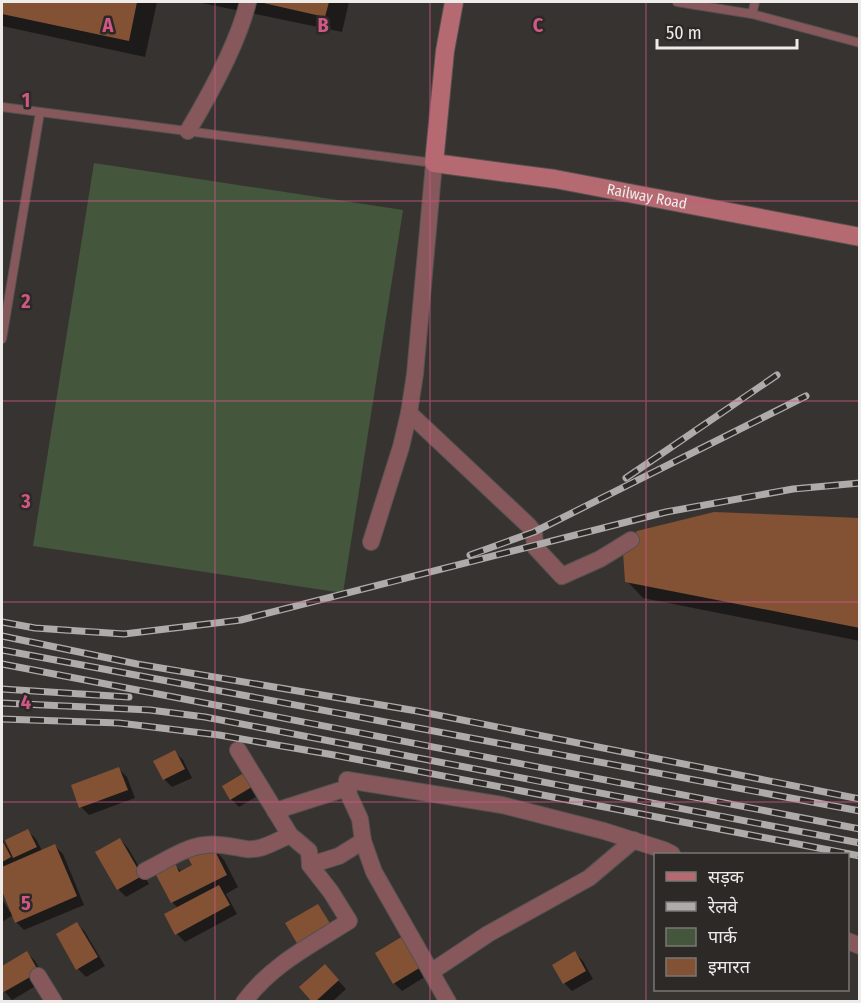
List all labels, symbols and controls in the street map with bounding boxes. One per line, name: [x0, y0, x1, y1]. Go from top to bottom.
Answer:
scale bar: [657, 12, 796, 50]
text: A: [102, 13, 115, 37]
text: B: [317, 13, 329, 37]
text: C: [533, 13, 544, 37]
text: 50 m: [666, 22, 702, 44]
text: 1: [22, 88, 30, 112]
street label: Railway Road: [605, 180, 689, 213]
text: 2: [20, 289, 31, 313]
text: 3: [20, 489, 31, 513]
text: 4: [21, 690, 31, 714]
legend: [654, 853, 849, 991]
text: सड़क: [708, 866, 745, 888]
text: 5: [21, 891, 31, 915]
text: रेलवे: [707, 896, 739, 918]
text: पार्क: [708, 926, 738, 948]
text: इमारत: [708, 956, 751, 978]

